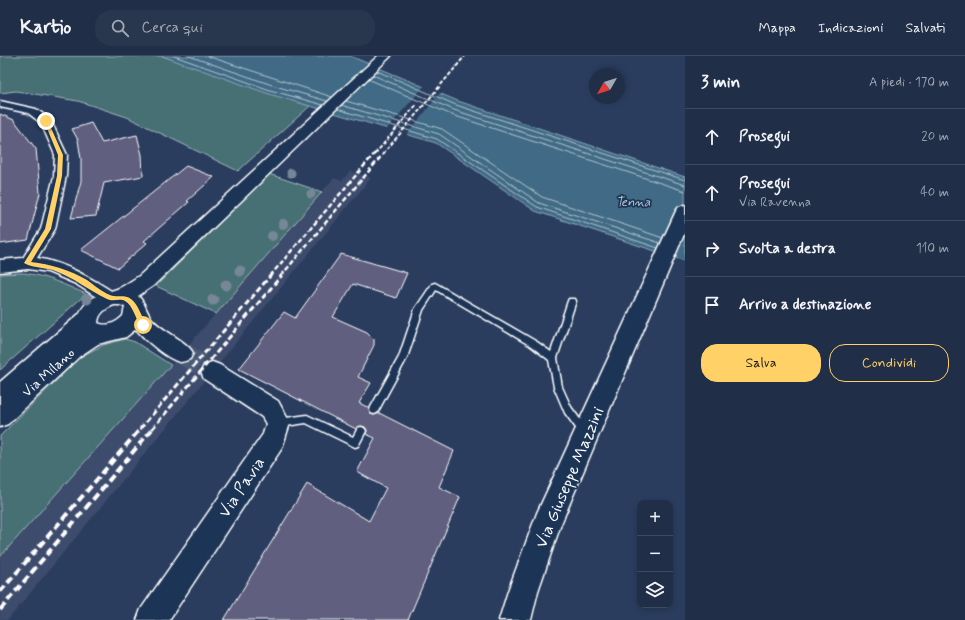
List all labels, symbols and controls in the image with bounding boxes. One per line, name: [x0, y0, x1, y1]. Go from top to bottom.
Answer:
search box: [95, 10, 375, 46]
text: Kartio: [20, 15, 71, 40]
icon: search: [109, 17, 131, 39]
text: Cerca qui: [141, 18, 203, 38]
text: Mappa: [758, 19, 796, 37]
text: Indicazioni: [818, 19, 883, 37]
text: Salvati: [905, 19, 945, 37]
north arrow: [589, 68, 625, 104]
text: 3 min: [701, 71, 740, 93]
text: A piedi · 170 m: [869, 74, 949, 91]
route end: [37, 112, 55, 130]
icon: ahead: [701, 126, 723, 148]
text: Prosegui: [739, 127, 790, 147]
text: 20 m: [921, 128, 949, 145]
text: Prosegui: [739, 174, 790, 194]
icon: ahead: [701, 182, 723, 204]
text: 40 m: [920, 184, 949, 201]
water label: Tenna: [616, 194, 651, 211]
text: Via Ravenna: [739, 194, 811, 211]
icon: right: [701, 238, 723, 260]
text: Svolta a destra: [739, 239, 836, 259]
text: 110 m: [916, 240, 949, 257]
icon: arrive: [701, 294, 723, 316]
text: Arrivo a destinazione: [739, 295, 872, 315]
route start: [134, 316, 152, 334]
street label: Via Milano: [18, 344, 79, 401]
button: Salva: [701, 344, 821, 382]
button: Condividi: [829, 344, 949, 382]
street label: Via Giuseppe Mazzini: [530, 403, 610, 551]
street label: Via Pavia: [214, 453, 270, 522]
map controls: [637, 500, 673, 608]
button: +: [637, 500, 673, 536]
button: −: [637, 536, 673, 572]
button: layers: [637, 572, 673, 608]

